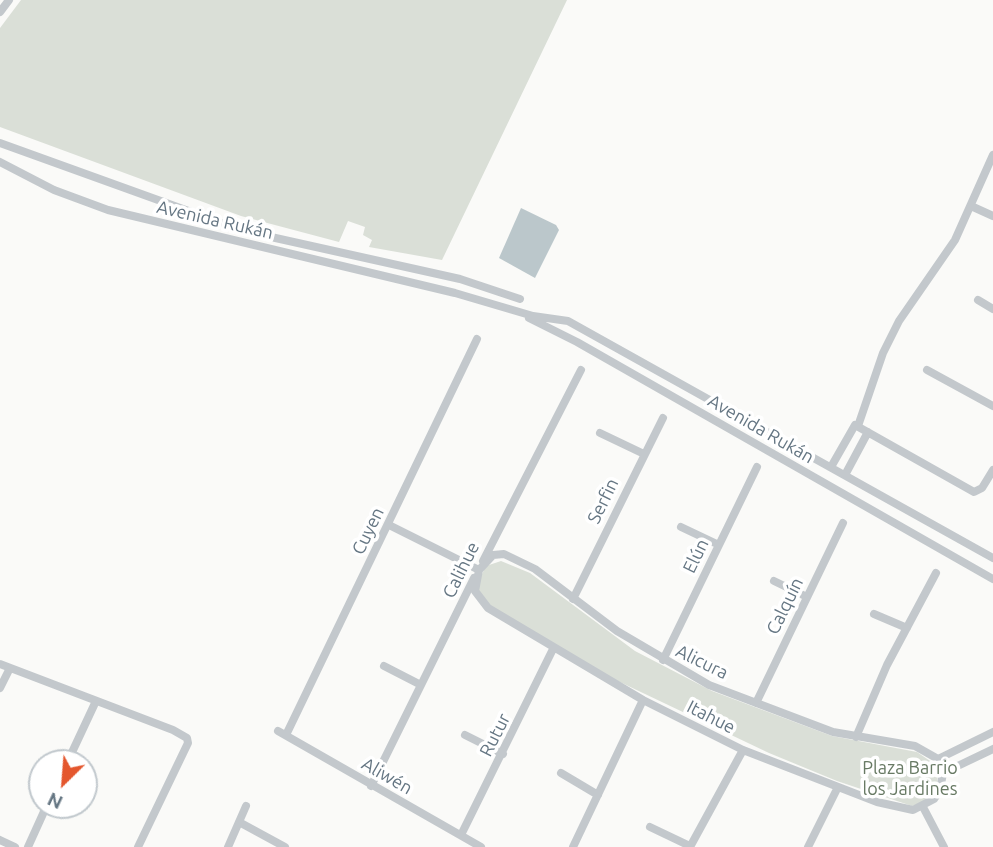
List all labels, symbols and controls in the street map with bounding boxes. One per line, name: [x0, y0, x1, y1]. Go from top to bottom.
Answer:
street label: Avenida Rukán: [155, 196, 275, 244]
street label: Avenida Rukán: [704, 390, 818, 468]
street label: Serfin: [583, 475, 623, 527]
street label: Cuyen: [347, 504, 389, 558]
street label: Elún: [679, 535, 713, 577]
street label: Calihue: [438, 538, 484, 602]
street label: Calquín: [762, 574, 808, 638]
street label: Alicura: [672, 640, 732, 684]
street label: Itahue: [683, 696, 739, 738]
street label: Rutur: [475, 710, 515, 760]
north arrow: [28, 749, 98, 819]
street label: Aliwén: [358, 753, 416, 799]
park label: Plaza Barrio los Jardines: [862, 757, 958, 800]
text: N: [44, 788, 66, 814]

